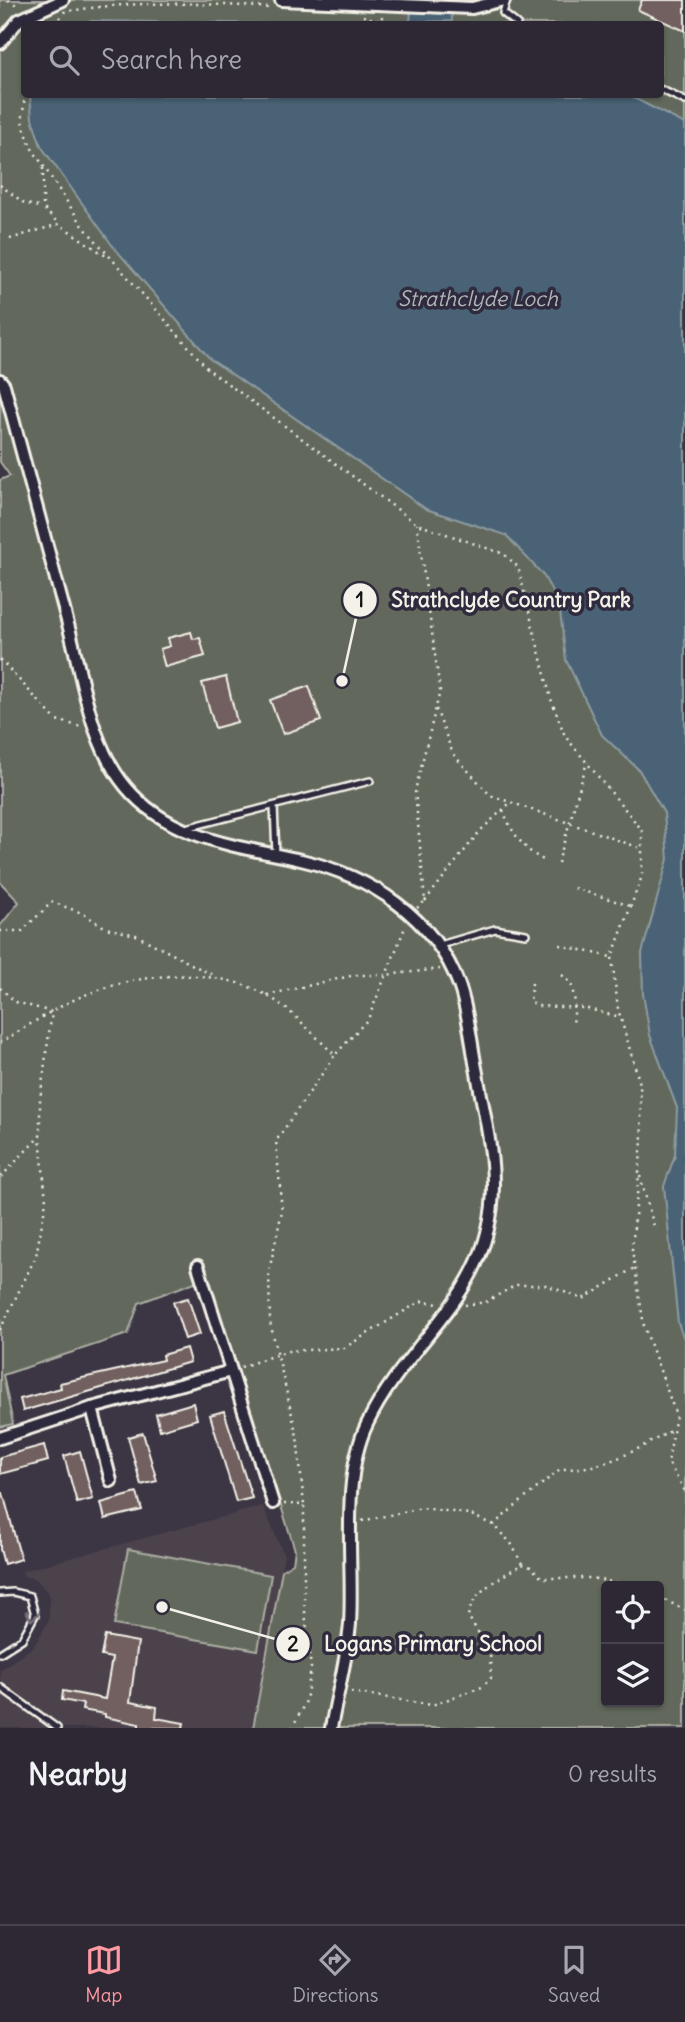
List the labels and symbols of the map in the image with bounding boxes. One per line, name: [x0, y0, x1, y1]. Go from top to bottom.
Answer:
water label: Strathclyde Loch: [398, 285, 559, 312]
callout: Strathclyde Country Park: [342, 579, 645, 621]
text: 1: [356, 586, 364, 613]
text: Strathclyde Country Park: [391, 586, 631, 613]
one-way arrow: [25, 1611, 40, 1622]
callout: Logans Primary School: [275, 1623, 556, 1665]
text: 2: [287, 1630, 299, 1657]
text: Logans Primary School: [324, 1630, 542, 1657]

